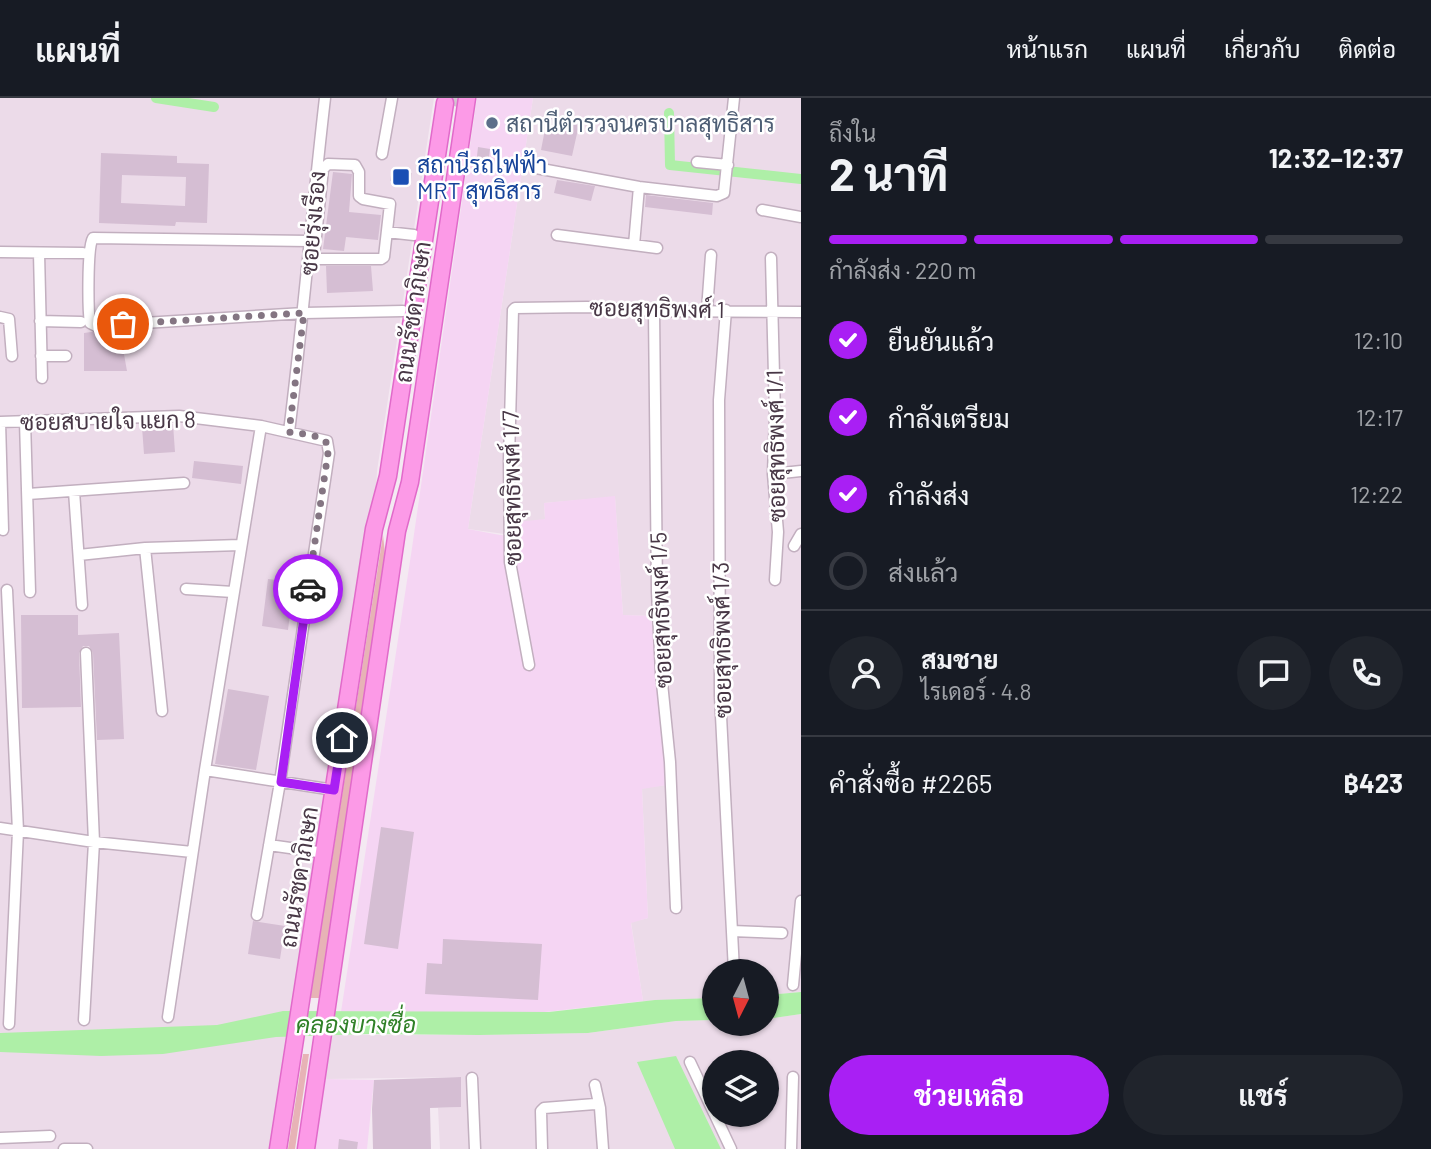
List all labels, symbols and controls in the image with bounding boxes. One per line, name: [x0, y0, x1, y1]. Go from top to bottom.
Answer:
text: แผนที่: [35, 29, 121, 69]
text: หน้าแรก: [1007, 34, 1088, 63]
text: แผนที่: [1126, 34, 1186, 63]
text: เกี่ยวกับ: [1224, 34, 1301, 63]
text: ติดต่อ: [1339, 34, 1396, 63]
place label: สถานีตำรวจนครบาลสุทธิสาร: [506, 109, 775, 140]
marker: สถานีตำรวจนครบาลสุทธิสาร: [484, 115, 500, 131]
text: ถึงใน: [829, 119, 876, 147]
text: 12:32–12:37: [1269, 142, 1403, 173]
text: 2 นาที: [829, 145, 949, 200]
place label: สถานีรถไฟฟ้า MRT สุทธิสาร: [417, 149, 547, 207]
marker: สถานีรถไฟฟ้า MRT สุทธิสาร: [391, 167, 411, 187]
street label: ซอยรุ่งเรือง: [293, 170, 333, 277]
street label: ถนนรัชดาภิเษก: [388, 239, 436, 385]
text: กำลังส่ง · 220 m: [829, 256, 976, 284]
street label: ซอยสุทธิพงศ์ 1: [589, 292, 725, 326]
pin: [93, 294, 153, 354]
icon: bag: [104, 305, 142, 343]
icon: check: [829, 321, 867, 359]
text: ยืนยันแล้ว: [888, 325, 994, 356]
text: 12:10: [1354, 326, 1403, 354]
street label: ซอยสุทธิพงศ์ 1/1: [759, 369, 793, 523]
icon: check: [829, 398, 867, 436]
text: กำลังเตรียม: [888, 402, 1010, 433]
street label: ซอยสบายใจ แยก 8: [20, 403, 196, 436]
text: 12:17: [1356, 403, 1403, 431]
street label: ซอยสุทธิพงศ์ 1/7: [495, 410, 529, 566]
icon: check: [829, 475, 867, 513]
text: กำลังส่ง: [888, 479, 969, 510]
text: 12:22: [1350, 480, 1403, 508]
street label: ซอยสุทธิพงศ์ 1/5: [642, 531, 680, 689]
courier: [273, 554, 343, 624]
text: ส่งแล้ว: [888, 556, 958, 587]
street label: ซอยสุทธิพงศ์ 1/3: [705, 562, 739, 718]
icon: car: [289, 570, 327, 608]
button: person: [829, 636, 903, 710]
button: chat: [1237, 636, 1311, 710]
button: phone: [1329, 636, 1403, 710]
text: สมชาย: [921, 643, 998, 674]
text: ไรเดอร์ · 4.8: [921, 677, 1032, 705]
pin: [312, 708, 372, 768]
icon: home: [323, 719, 361, 757]
text: คำสั่งซื้อ #2265: [829, 767, 992, 798]
text: ฿423: [1343, 767, 1403, 798]
street label: ถนนรัชดาภิเษก: [273, 804, 323, 950]
north arrow: [702, 959, 779, 1036]
map controls: [702, 959, 779, 1127]
water label: คลองบางซื่อ: [296, 1004, 416, 1038]
button: layers: [702, 1050, 779, 1127]
button: ช่วยเหลือ: [829, 1055, 1109, 1135]
button: แชร์: [1123, 1055, 1403, 1135]

